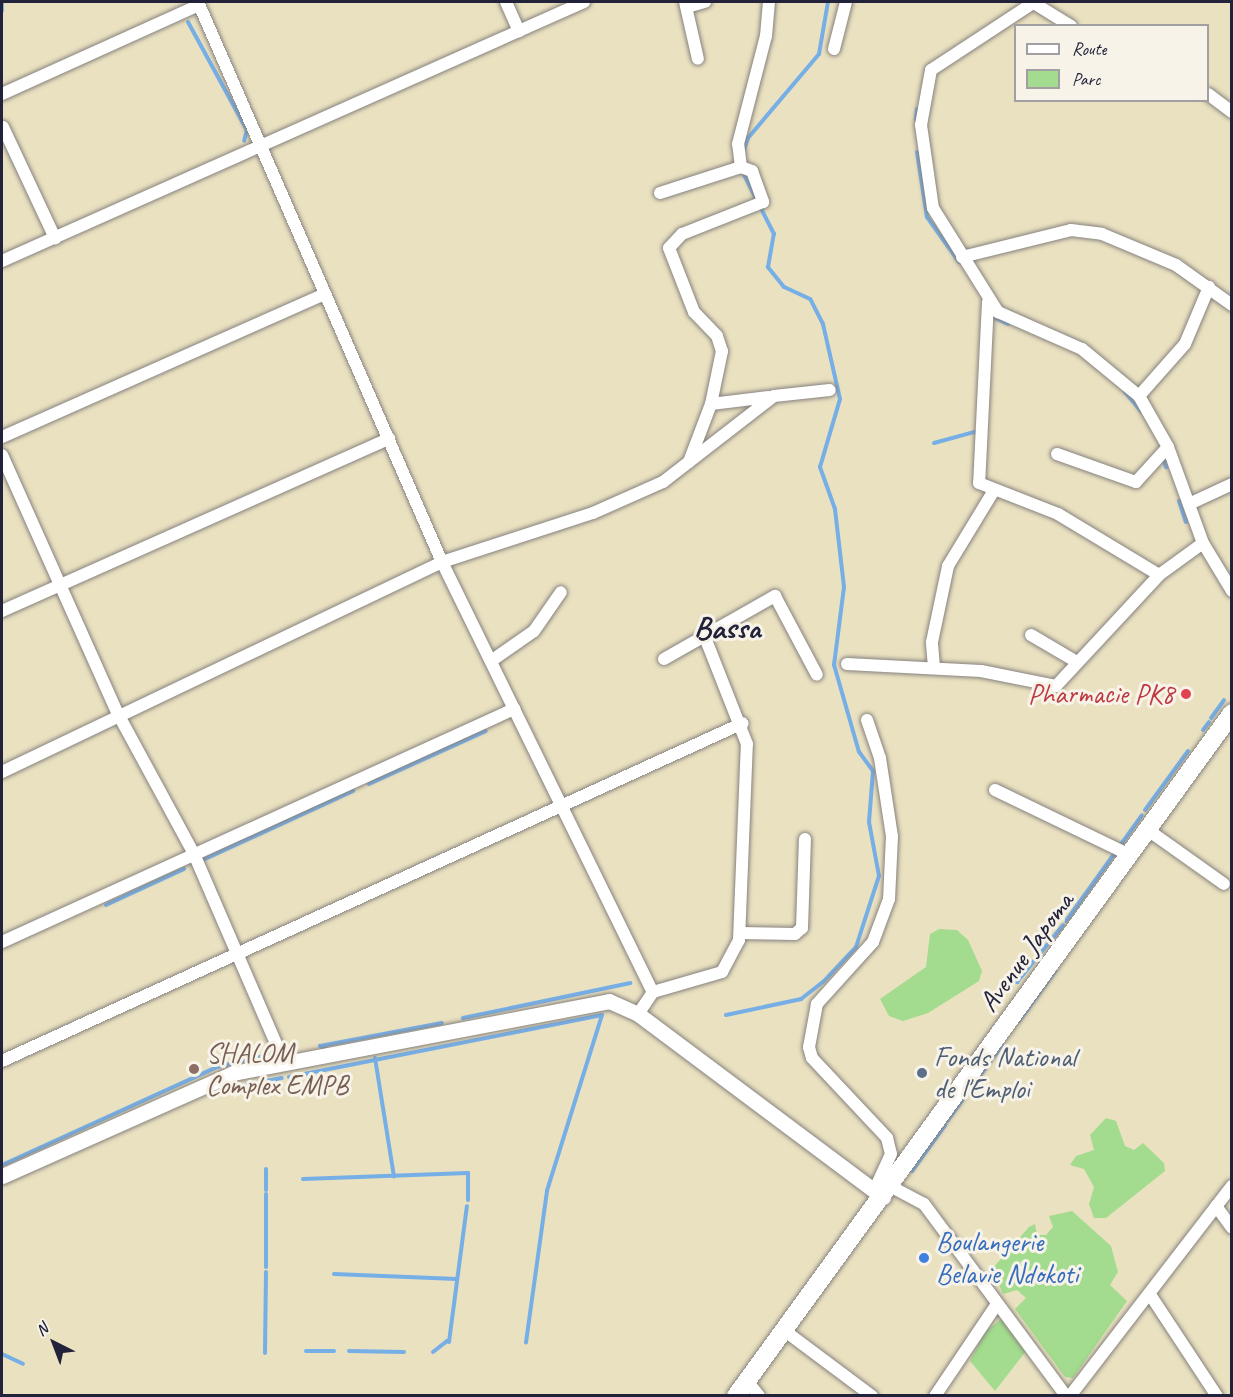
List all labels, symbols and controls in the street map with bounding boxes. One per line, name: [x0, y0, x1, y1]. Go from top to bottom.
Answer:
legend: [1014, 24, 1209, 102]
text: Route: [1072, 38, 1106, 60]
text: Parc: [1072, 68, 1100, 90]
district label: Bassa: [694, 609, 760, 647]
place label: Pharmacie PK8: [1028, 677, 1174, 711]
marker: Pharmacie PK8: [1179, 687, 1193, 701]
street label: Avenue Japoma: [971, 885, 1081, 1019]
place label: SHALOM Complex EMPB: [206, 1036, 348, 1102]
place label: Fonds National de l'Emploi: [934, 1040, 1079, 1106]
marker: SHALOM Complex EMPB: [187, 1062, 201, 1076]
marker: Fonds National de l'Emploi: [915, 1066, 929, 1080]
place label: Boulangerie Belavie Ndokoti: [936, 1225, 1079, 1291]
marker: Boulangerie Belavie Ndokoti: [917, 1251, 931, 1265]
north arrow: [24, 1313, 84, 1373]
text: N: [32, 1319, 52, 1340]

